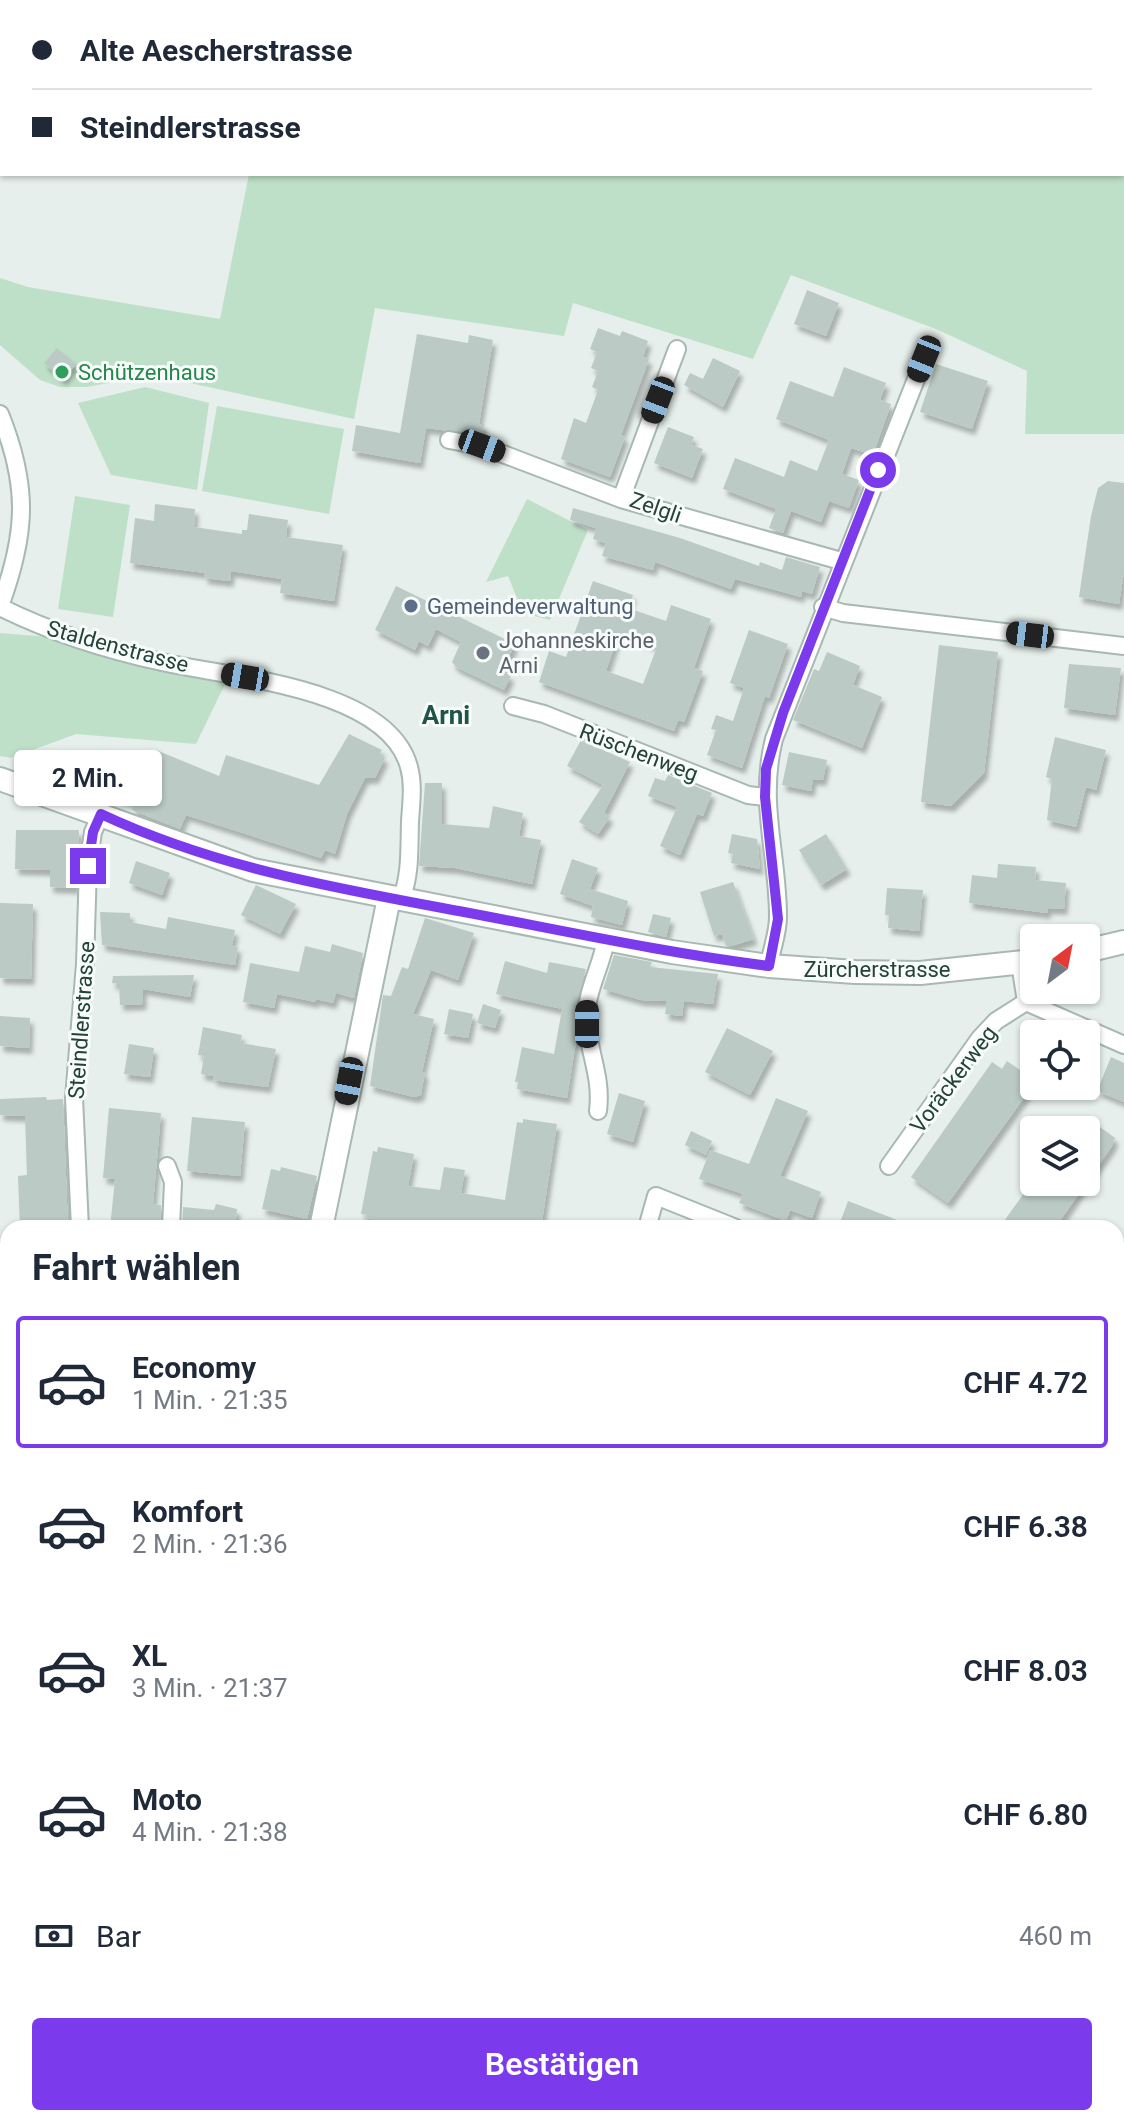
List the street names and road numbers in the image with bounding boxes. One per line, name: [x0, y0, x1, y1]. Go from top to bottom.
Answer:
street label: Zelgli: [627, 487, 685, 528]
street label: Staldenstrasse: [44, 616, 191, 677]
street label: Rüschenweg: [576, 718, 702, 787]
street label: Steindlerstrasse: [64, 940, 99, 1100]
street label: Zürcherstrasse: [803, 957, 951, 982]
street label: Voräckerweg: [905, 1021, 1002, 1138]

